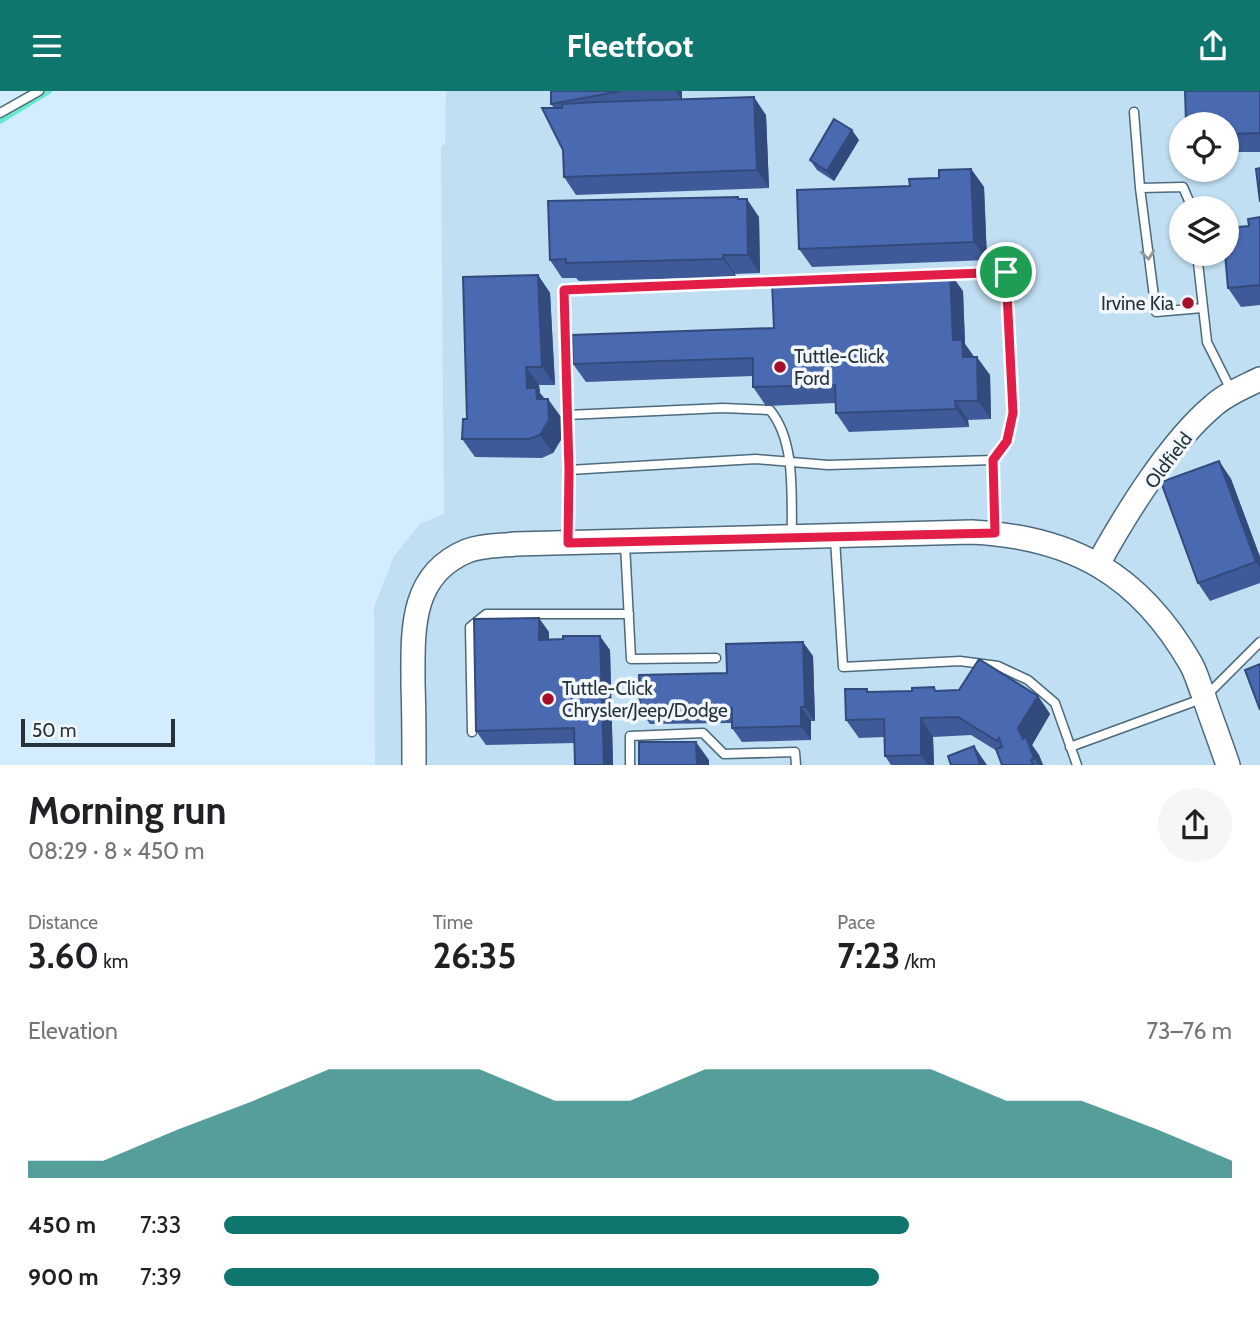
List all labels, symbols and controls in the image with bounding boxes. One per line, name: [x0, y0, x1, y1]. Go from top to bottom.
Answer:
text: Fleetfoot: [567, 26, 693, 65]
icon: menu: [28, 27, 66, 65]
icon: share: [1194, 27, 1232, 65]
map controls: [1169, 112, 1239, 266]
button: locate: [1169, 112, 1239, 182]
button: layers: [1169, 196, 1239, 266]
pin: [976, 242, 1036, 302]
one-way arrow: [1141, 249, 1156, 261]
icon: arrive: [987, 253, 1025, 291]
place label: Irvine Kia: [1101, 292, 1174, 315]
marker: Irvine Kia: [1180, 295, 1196, 311]
place label: Tuttle-Click Ford: [794, 345, 885, 390]
marker: Tuttle-Click Ford: [772, 359, 788, 375]
street label: Oldfield: [1140, 428, 1197, 493]
place label: Tuttle-Click Chrysler/Jeep/Dodge: [562, 677, 728, 722]
marker: Tuttle-Click Chrysler/Jeep/Dodge: [540, 691, 556, 707]
scale bar: [21, 716, 175, 748]
text: 50 m: [32, 719, 76, 742]
text: Morning run: [28, 787, 227, 834]
button: share: [1158, 788, 1232, 862]
text: 08:29 · 8 × 450 m: [28, 837, 204, 865]
text: Distance: [28, 911, 98, 934]
text: Time: [433, 911, 473, 934]
text: Pace: [837, 911, 875, 934]
text: 3.60: [28, 934, 99, 977]
text: 26:35: [433, 934, 516, 977]
text: 7:23: [837, 934, 900, 977]
text: km: [99, 950, 128, 973]
text: /km: [900, 950, 936, 973]
text: Elevation: [28, 1017, 118, 1045]
text: 73–76 m: [1147, 1017, 1232, 1045]
text: 450 m: [28, 1211, 96, 1239]
text: 7:33: [140, 1211, 181, 1239]
text: 900 m: [28, 1263, 99, 1291]
text: 7:39: [140, 1263, 182, 1291]

